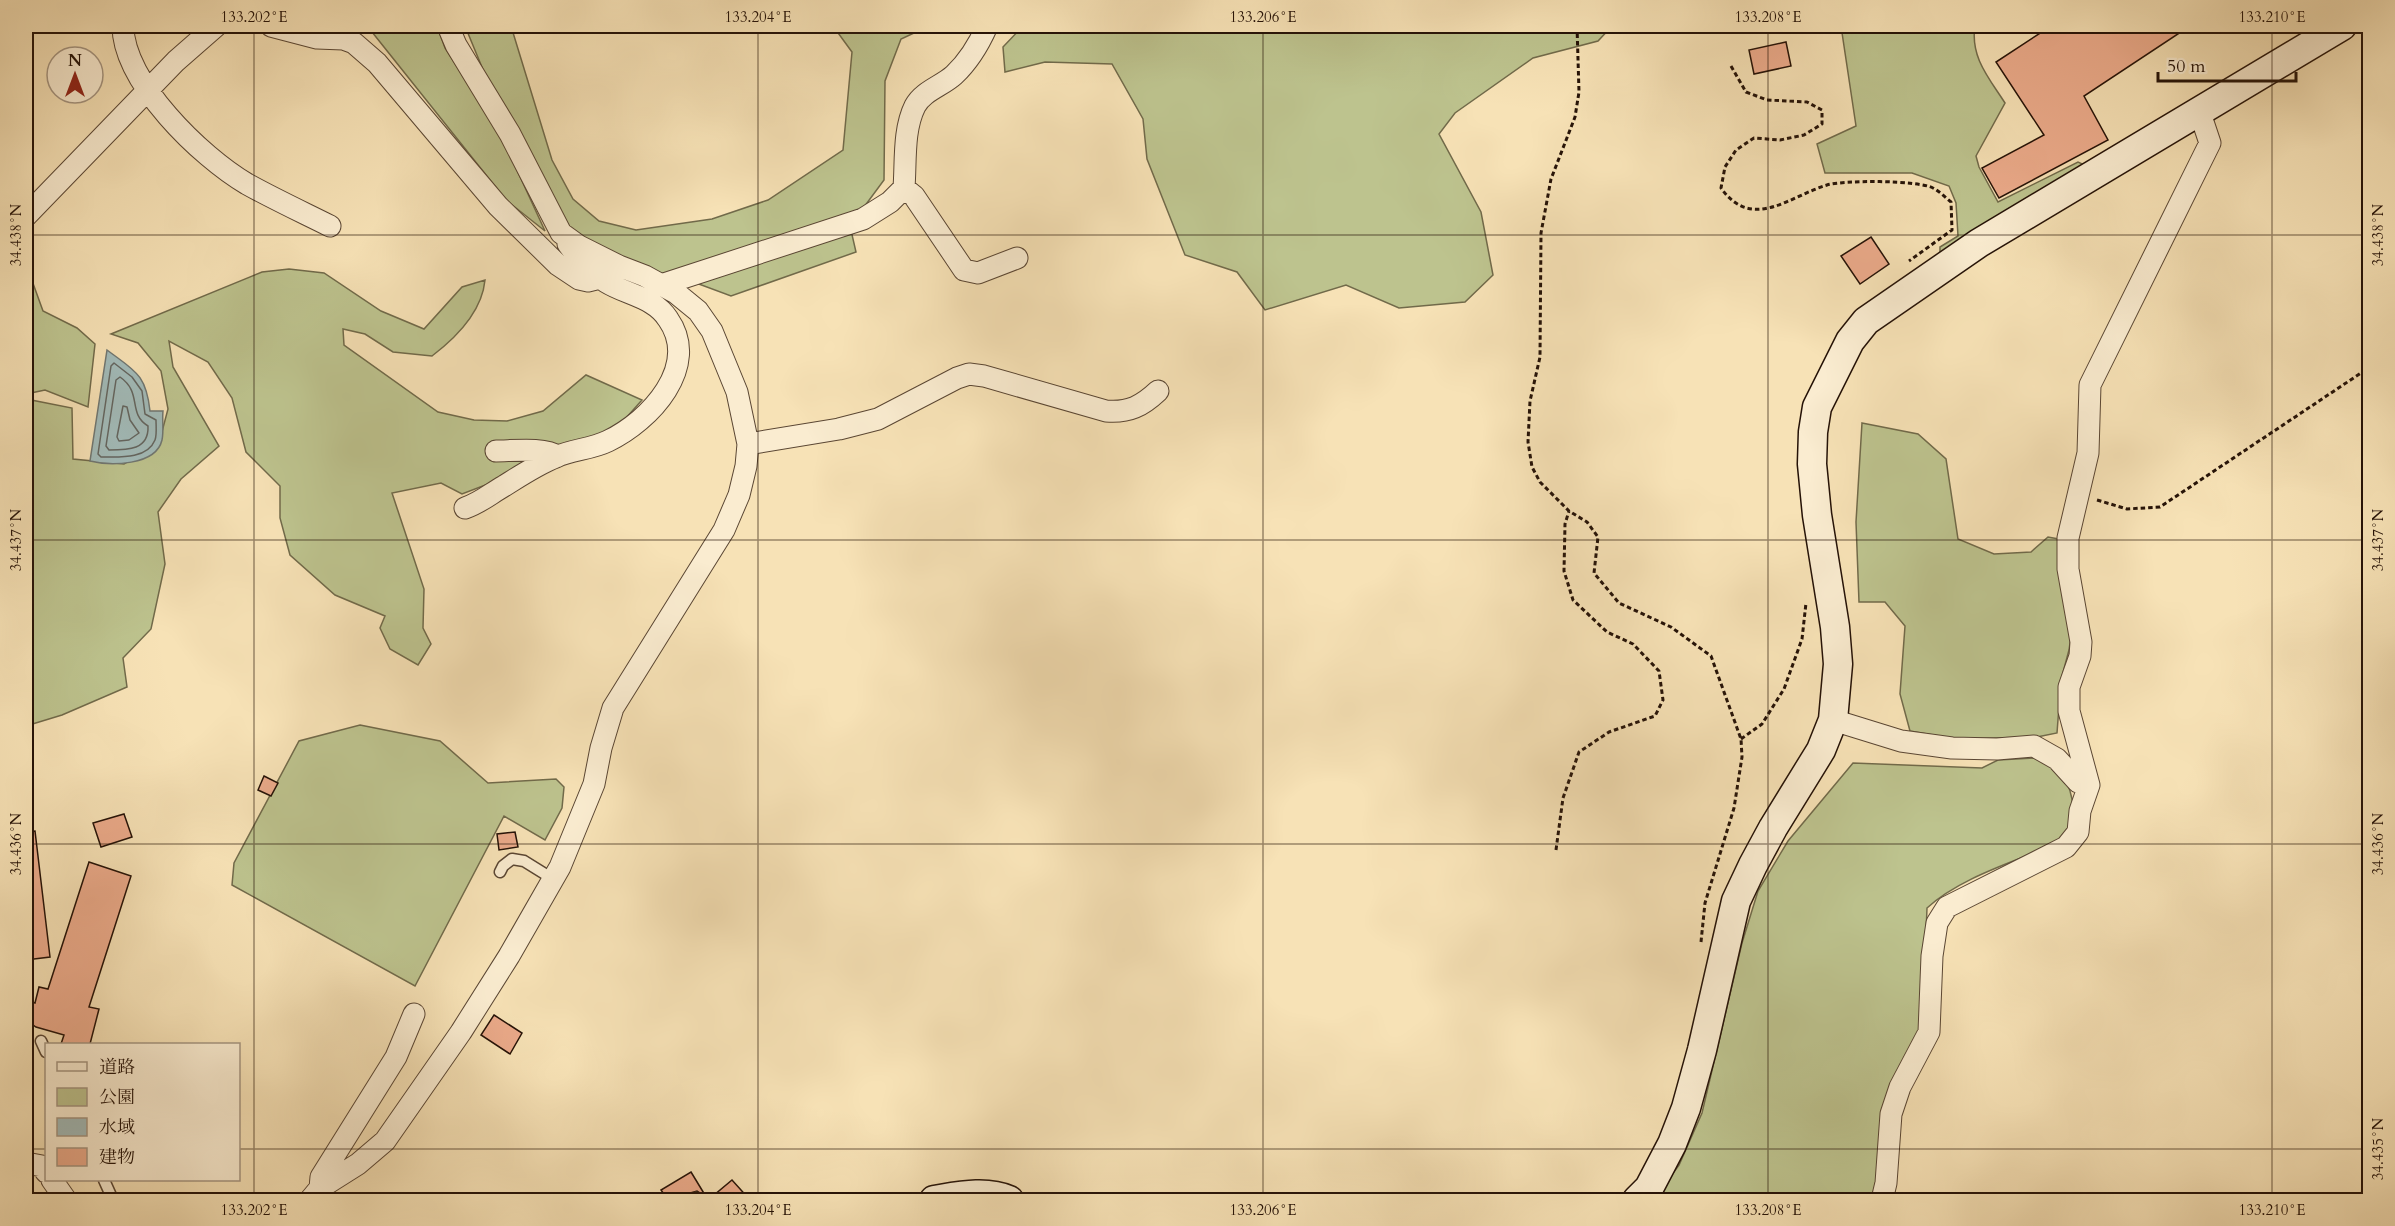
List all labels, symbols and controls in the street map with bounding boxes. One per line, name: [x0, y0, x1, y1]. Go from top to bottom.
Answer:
text: 133.202°E: [221, 7, 287, 27]
text: 133.204°E: [725, 7, 791, 27]
text: 133.206°E: [1230, 7, 1296, 27]
text: 133.208°E: [1735, 7, 1801, 27]
text: 133.210°E: [2239, 7, 2305, 27]
north arrow: [45, 45, 105, 105]
scale bar: [2158, 45, 2296, 83]
text: N: [68, 50, 82, 72]
text: 50 m: [2167, 54, 2206, 79]
text: 34.438°N: [6, 203, 26, 266]
text: 34.438°N: [2368, 203, 2388, 266]
text: 34.437°N: [6, 508, 26, 571]
text: 34.437°N: [2368, 508, 2388, 571]
text: 34.436°N: [6, 812, 26, 875]
text: 34.436°N: [2368, 812, 2388, 875]
legend: [45, 1043, 240, 1181]
text: 道路: [99, 1055, 135, 1080]
text: 公園: [99, 1085, 135, 1110]
text: 水域: [99, 1115, 135, 1140]
text: 34.435°N: [2368, 1117, 2388, 1180]
text: 建物: [99, 1145, 135, 1170]
text: 133.202°E: [221, 1200, 287, 1220]
text: 133.204°E: [725, 1200, 791, 1220]
text: 133.206°E: [1230, 1200, 1296, 1220]
text: 133.208°E: [1735, 1200, 1801, 1220]
text: 133.210°E: [2239, 1200, 2305, 1220]

